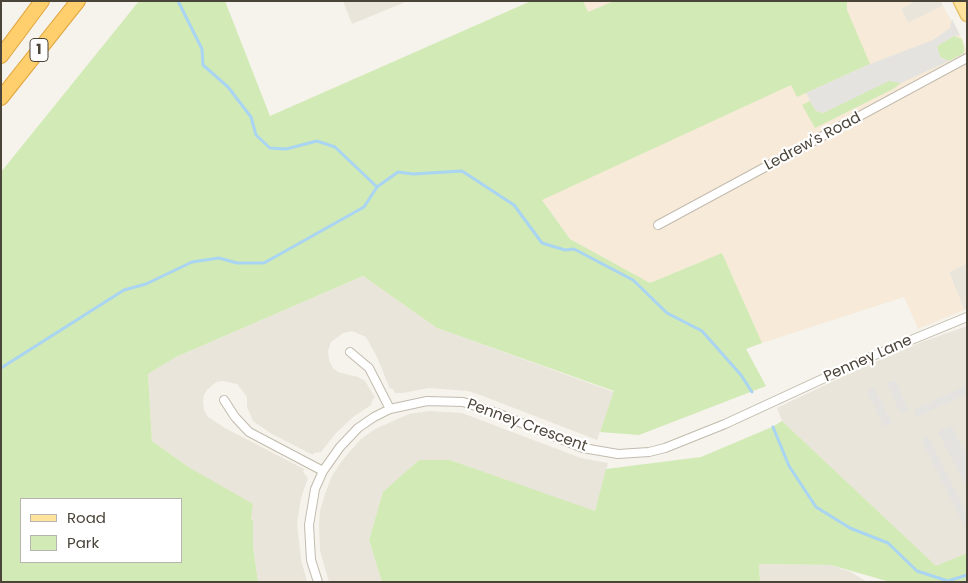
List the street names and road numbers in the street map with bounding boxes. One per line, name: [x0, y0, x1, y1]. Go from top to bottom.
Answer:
road number: 1: [30, 38, 48, 62]
street label: Ledrew's Road: [762, 109, 864, 175]
street label: Penney Lane: [821, 332, 915, 386]
street label: Penney Crescent: [464, 396, 590, 456]

